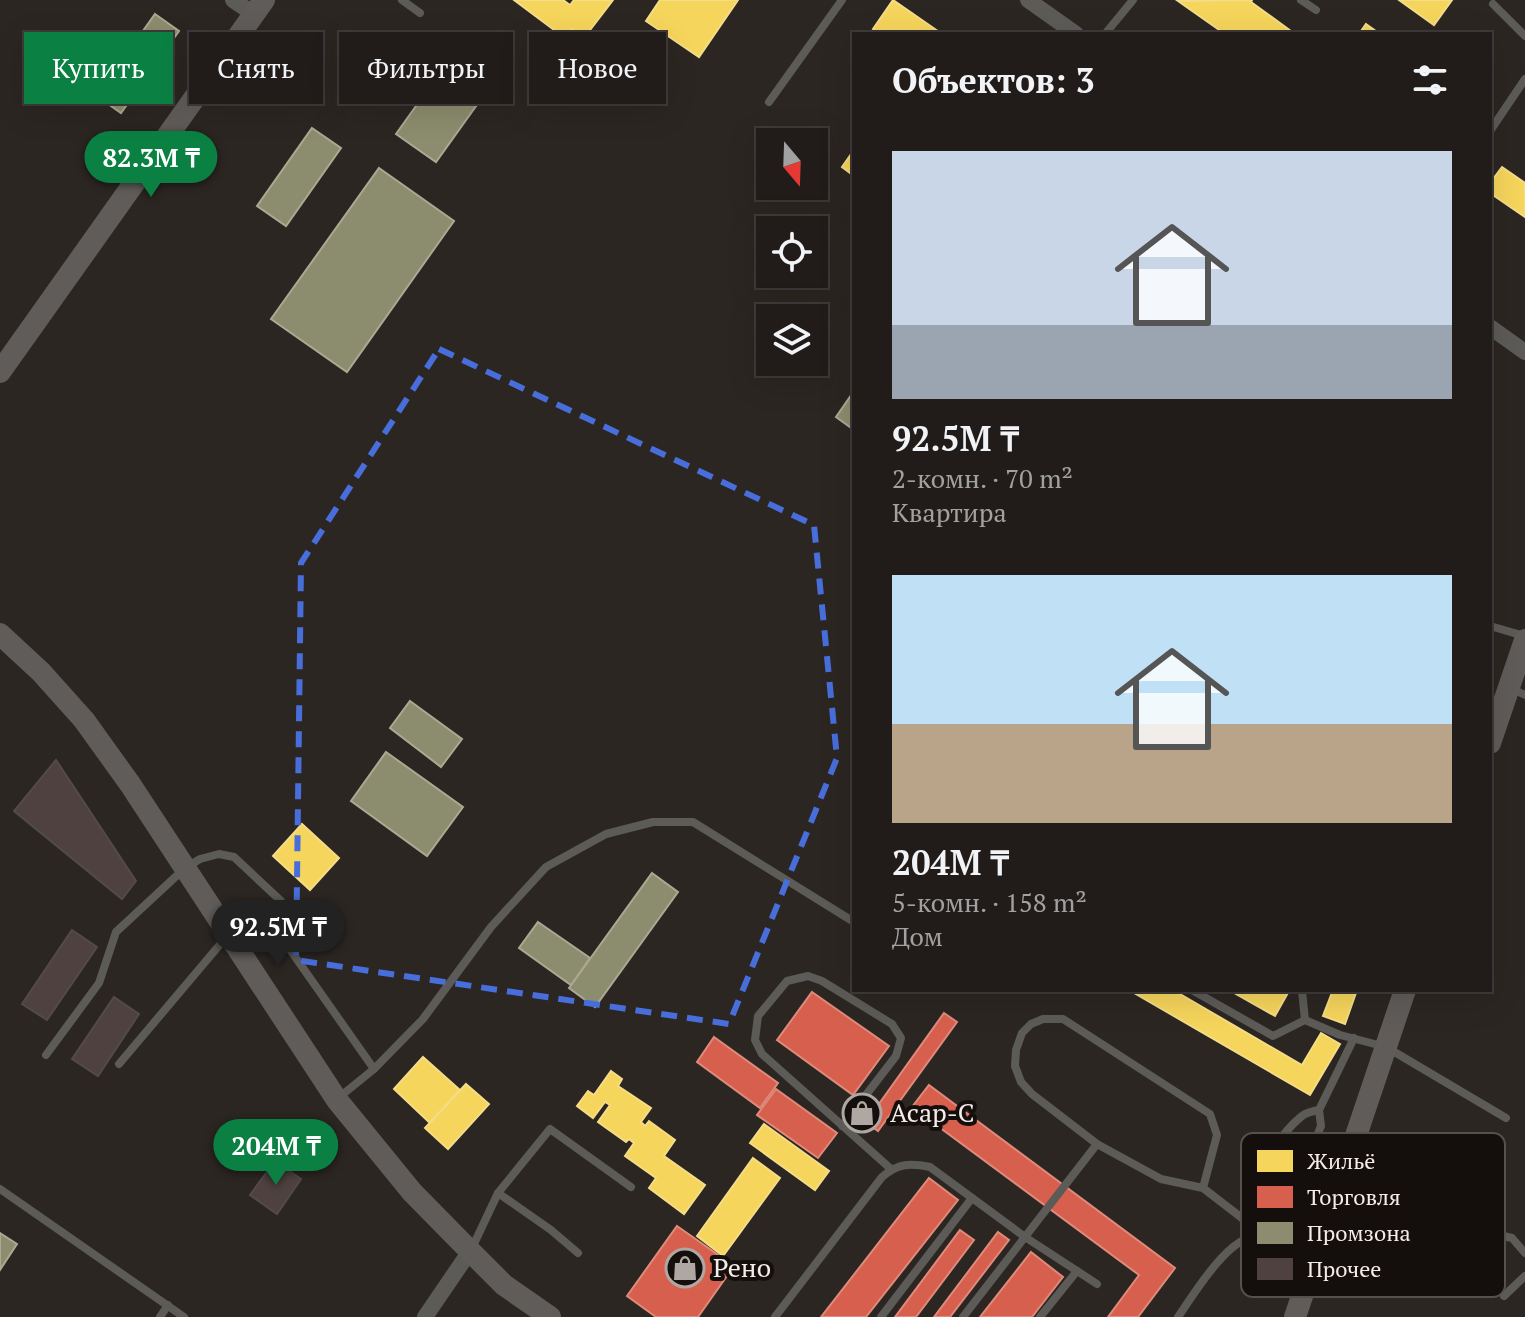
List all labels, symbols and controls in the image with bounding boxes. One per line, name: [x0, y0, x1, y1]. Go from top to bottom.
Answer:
chip: Купить: [24, 32, 173, 104]
chip: Снять: [189, 32, 323, 104]
chip: Фильтры: [339, 32, 513, 104]
chip: Новое: [529, 32, 666, 104]
text: Объектов: 3: [892, 58, 1095, 103]
icon: filters: [1408, 58, 1452, 102]
north arrow: [756, 128, 828, 200]
map controls: [756, 128, 828, 376]
pin: 82.3M ₸: [77, 131, 225, 199]
text: 82.3M ₸: [102, 140, 200, 174]
icon: home: [1100, 203, 1244, 347]
button: locate: [756, 216, 828, 288]
button: layers: [756, 304, 828, 376]
text: 92.5M ₸: [892, 416, 1019, 461]
text: 2-комн. · 70 m²: [892, 461, 1073, 495]
text: Квартира: [892, 495, 1007, 529]
icon: home: [1100, 627, 1244, 771]
text: 204M ₸: [892, 840, 1009, 885]
text: 5-комн. · 158 m²: [892, 885, 1087, 919]
pin: 92.5M ₸: [204, 900, 352, 968]
text: 92.5M ₸: [229, 909, 327, 943]
text: Дом: [892, 919, 943, 953]
shop icon: Асар-С: [841, 1092, 883, 1134]
place label: Асар-С: [890, 1095, 975, 1129]
pin: 204M ₸: [211, 1119, 341, 1187]
text: 204M ₸: [231, 1128, 321, 1162]
legend: [1241, 1133, 1505, 1297]
text: Жильё: [1307, 1146, 1375, 1175]
text: Торговля: [1307, 1182, 1401, 1211]
text: Промзона: [1307, 1218, 1411, 1247]
shop icon: Рено: [664, 1247, 706, 1289]
place label: Рено: [713, 1250, 771, 1284]
text: Прочее: [1307, 1254, 1381, 1283]

